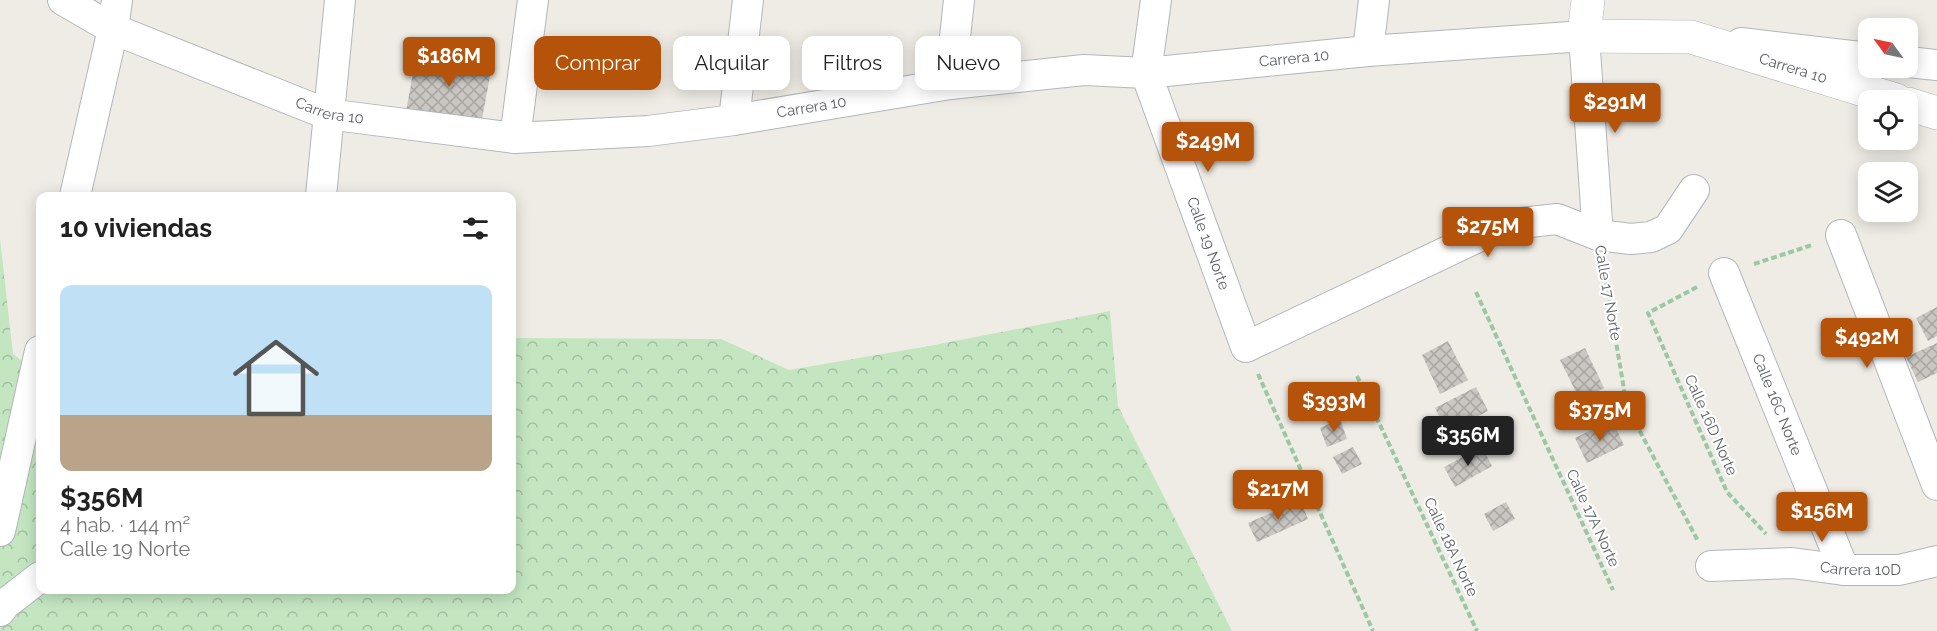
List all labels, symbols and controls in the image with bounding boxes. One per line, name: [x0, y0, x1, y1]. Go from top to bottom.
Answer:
north arrow: [1858, 18, 1918, 78]
map controls: [1858, 18, 1918, 222]
chip: Comprar: [534, 36, 661, 90]
chip: Alquilar: [673, 36, 790, 90]
chip: Filtros: [802, 36, 903, 90]
chip: Nuevo: [915, 36, 1021, 90]
pin: $186M: [407, 37, 491, 88]
text: $186M: [417, 44, 481, 68]
street label: Carrera 10: [1258, 46, 1330, 71]
street label: Carrera 10: [1757, 49, 1829, 87]
pin: $291M: [1573, 83, 1657, 134]
text: $291M: [1584, 90, 1646, 114]
button: locate: [1858, 90, 1918, 150]
street label: Carrera 10: [775, 92, 848, 122]
street label: Carrera 10: [293, 93, 365, 128]
pin: $249M: [1166, 122, 1250, 173]
text: $249M: [1176, 129, 1240, 153]
button: layers: [1858, 162, 1918, 222]
street label: Calle 19 Norte: [1183, 194, 1233, 293]
pin: $275M: [1446, 207, 1530, 258]
icon: filters: [459, 212, 492, 245]
text: 10 viviendas: [60, 213, 212, 243]
text: $275M: [1456, 214, 1520, 238]
street label: Calle 17 Norte: [1591, 244, 1625, 342]
pin: $492M: [1825, 318, 1909, 369]
icon: home: [222, 324, 330, 432]
text: $492M: [1835, 325, 1899, 349]
street label: Calle 16C Norte: [1749, 351, 1806, 458]
street label: Calle 16D Norte: [1681, 372, 1741, 478]
pin: $393M: [1292, 382, 1376, 433]
text: $393M: [1302, 389, 1366, 413]
pin: $375M: [1558, 391, 1642, 442]
text: $375M: [1568, 398, 1632, 422]
pin: $356M: [1426, 416, 1510, 467]
text: $356M: [1436, 423, 1500, 447]
street label: Calle 17A Norte: [1562, 466, 1624, 570]
pin: $217M: [1236, 470, 1320, 521]
text: $217M: [1247, 477, 1309, 501]
text: $356M: [60, 483, 144, 513]
pin: $156M: [1780, 492, 1864, 543]
street label: Calle 18A Norte: [1420, 495, 1482, 600]
text: $156M: [1790, 499, 1854, 523]
text: 4 hab. · 144 m²: [60, 513, 190, 537]
text: Calle 19 Norte: [60, 537, 190, 561]
street label: Carrera 10D: [1819, 558, 1901, 579]

